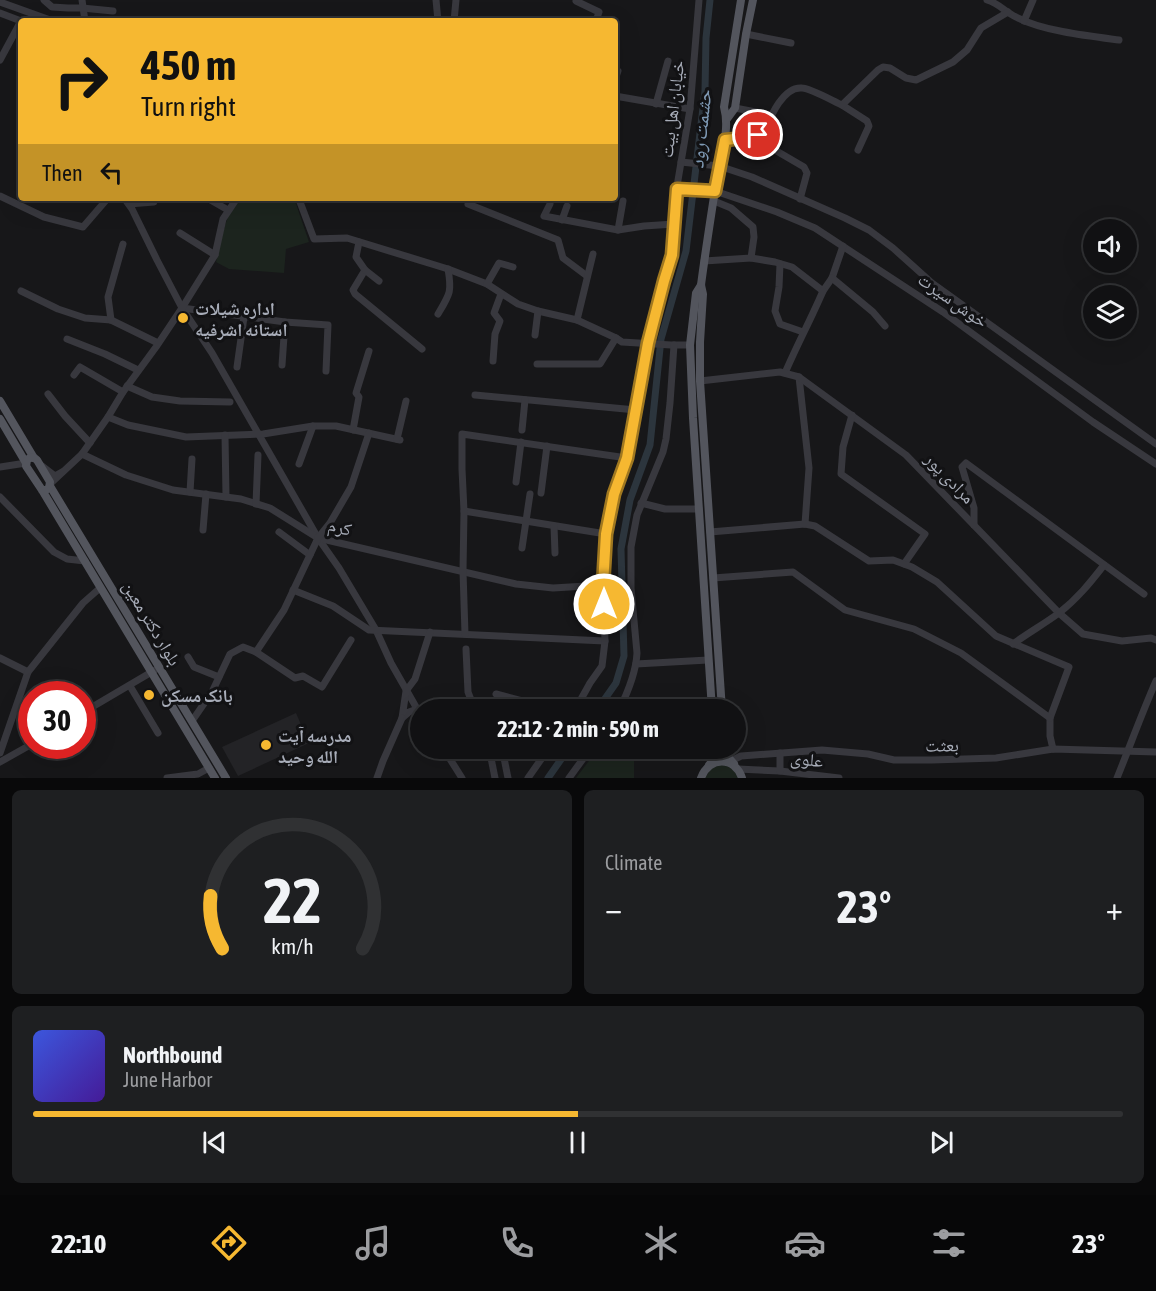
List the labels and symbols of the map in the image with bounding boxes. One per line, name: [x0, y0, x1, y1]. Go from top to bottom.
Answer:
street label: خیابان اهل بیت: [656, 59, 689, 159]
water label: حشمت رود: [684, 88, 717, 169]
pin: [732, 109, 783, 160]
street label: خوش سیرت: [914, 268, 992, 332]
place label: اداره شیلات استانه اشرفیه: [195, 298, 288, 340]
marker: اداره شیلات استانه اشرفیه: [176, 311, 190, 325]
street label: مرادی پور: [919, 448, 979, 509]
street label: کرم: [326, 514, 354, 542]
position arrow: [572, 572, 636, 636]
street label: بلوار دکتر معین: [118, 577, 186, 670]
speed limit sign: 30: [18, 681, 96, 759]
place label: بانک مسکن: [161, 685, 233, 707]
marker: بانک مسکن: [142, 688, 156, 702]
place label: مدرسه آیت الله وحید: [278, 725, 351, 767]
street label: بعثت: [925, 734, 959, 756]
marker: مدرسه آیت الله وحید: [259, 738, 273, 752]
street label: علوی: [789, 747, 825, 772]

